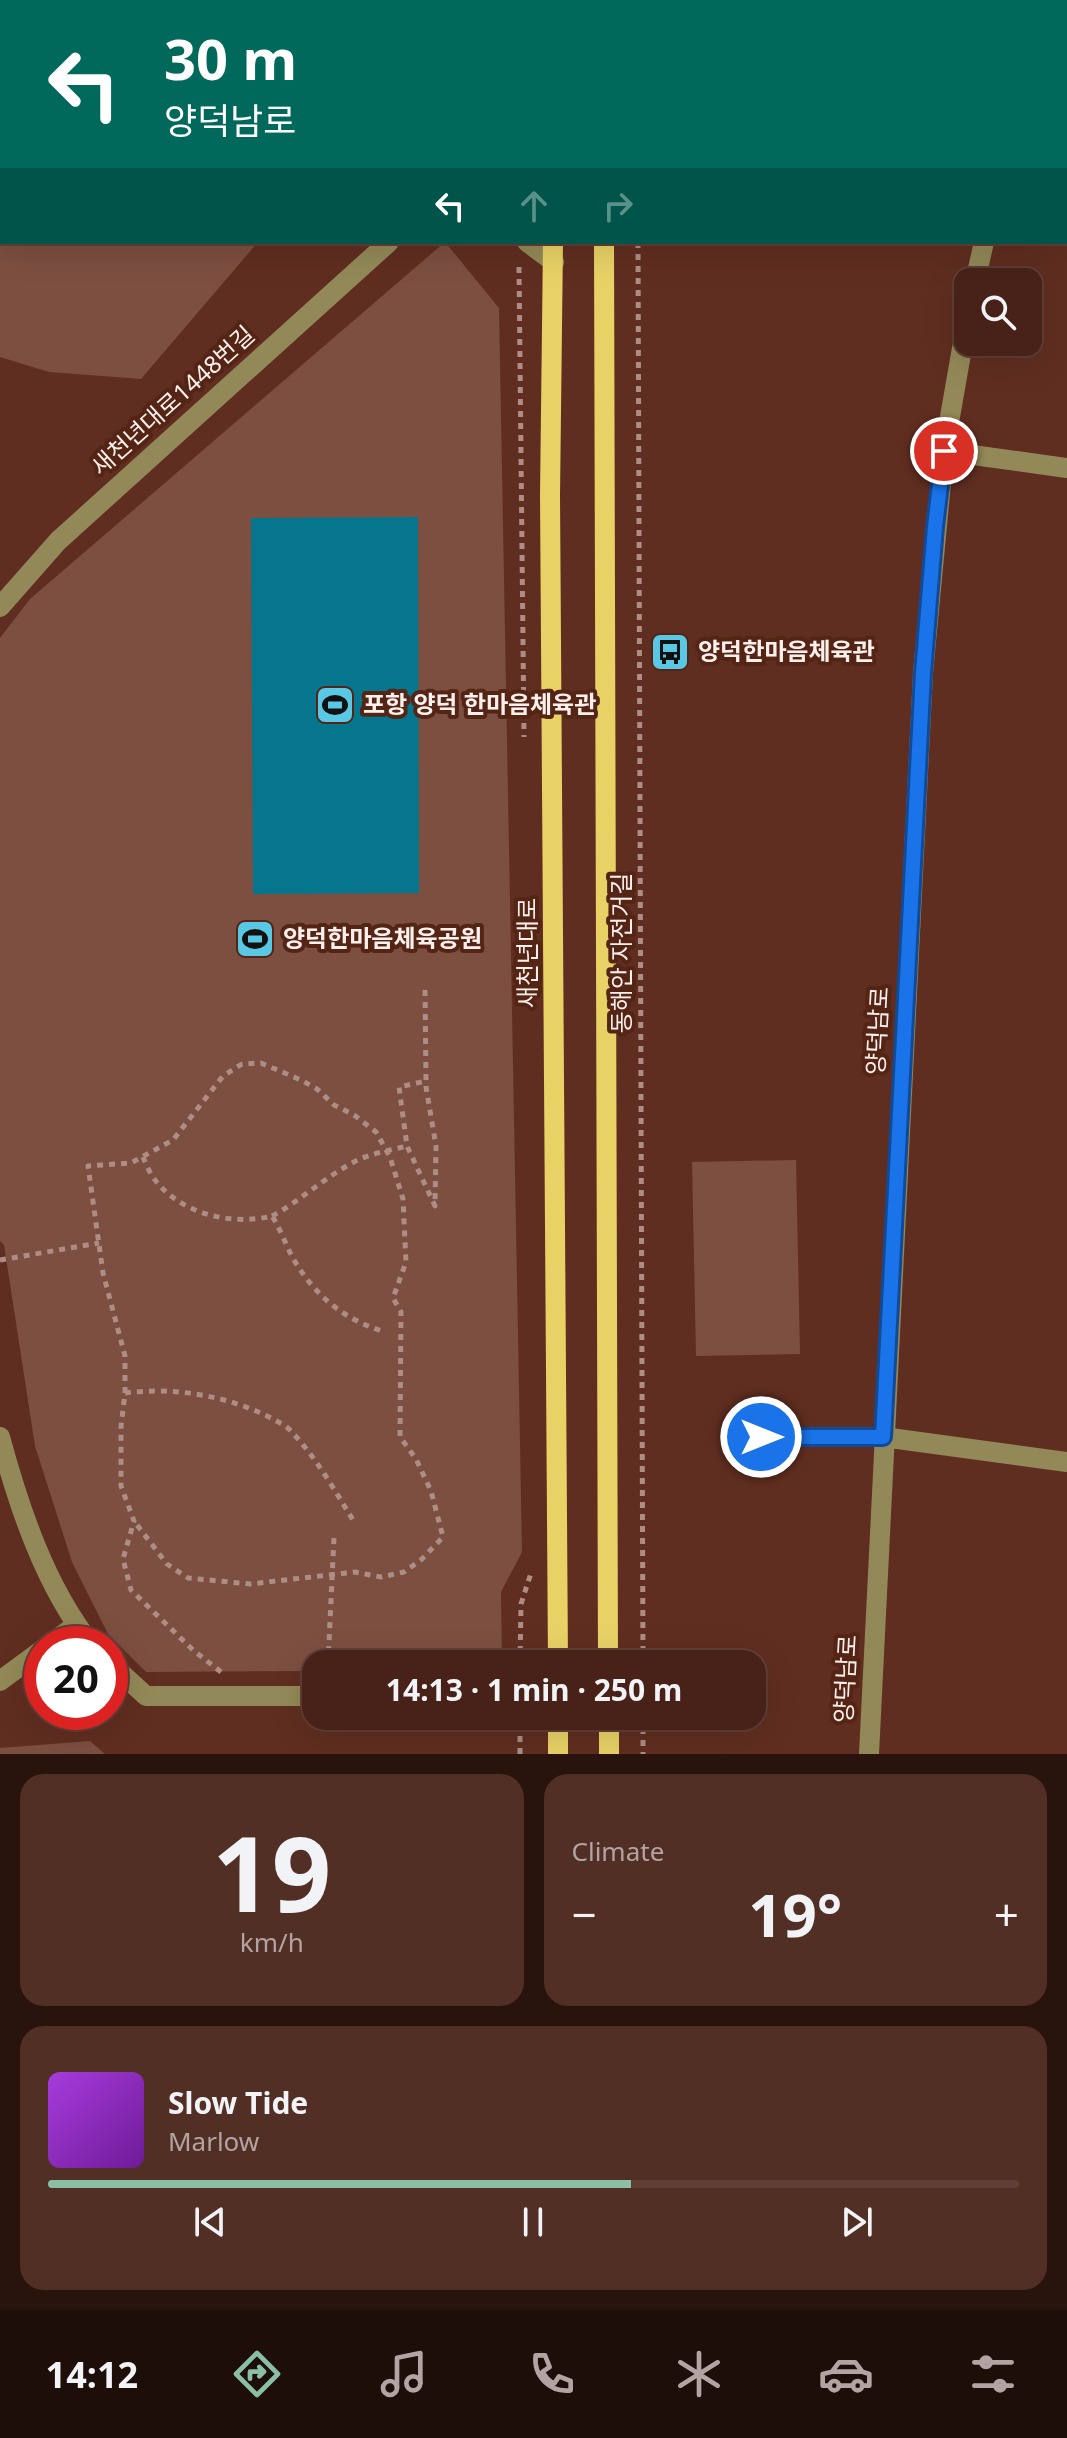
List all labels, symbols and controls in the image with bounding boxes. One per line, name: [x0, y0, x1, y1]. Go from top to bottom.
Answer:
text: 30 m: [164, 20, 297, 96]
icon: left: [32, 32, 136, 136]
text: 양덕남로: [164, 96, 296, 145]
icon: left: [428, 184, 472, 228]
icon: ahead: [512, 184, 556, 228]
icon: right: [596, 184, 640, 228]
map controls: [954, 268, 1042, 356]
button: search: [954, 268, 1042, 356]
street label: 새천년대로1448번길: [83, 318, 261, 482]
pin: [910, 417, 978, 485]
icon: arrive: [922, 429, 966, 473]
bus stop icon: 양덕한마음체육관: [649, 631, 691, 673]
place label: 양덕한마음체육관: [698, 634, 875, 667]
sports icon: 포항 양덕 한마음체육관: [314, 684, 356, 726]
place label: 포항 양덕 한마음체육관: [363, 687, 596, 720]
street label: 동해안 자전거길: [604, 873, 637, 1033]
street label: 새천년대로: [510, 898, 543, 1008]
sports icon: 양덕한마음체육공원: [234, 918, 276, 960]
place label: 양덕한마음체육공원: [283, 921, 482, 954]
street label: 양덕남로: [858, 986, 895, 1076]
position arrow: [719, 1395, 803, 1479]
speed limit sign: 20: [24, 1626, 128, 1730]
street label: 양덕남로: [826, 1634, 863, 1724]
text: 14:13 · 1 min · 250 m: [386, 1669, 682, 1710]
text: 19: [212, 1801, 331, 1942]
text: Climate: [572, 1833, 664, 1869]
text: 19°: [748, 1873, 842, 1955]
text: −: [572, 1884, 597, 1944]
text: +: [994, 1884, 1019, 1944]
text: km/h: [240, 1924, 304, 1960]
text: Slow Tide: [168, 2082, 308, 2123]
text: Marlow: [168, 2123, 259, 2159]
icon: previous: [188, 2200, 232, 2244]
icon: pause: [511, 2200, 555, 2244]
icon: next: [835, 2200, 879, 2244]
icon: directions: [229, 2346, 285, 2402]
icon: music: [376, 2346, 432, 2402]
icon: phone: [524, 2346, 580, 2402]
icon: climate: [671, 2346, 727, 2402]
icon: car: [818, 2346, 874, 2402]
icon: filters: [965, 2346, 1021, 2402]
text: 14:12: [46, 2350, 138, 2399]

